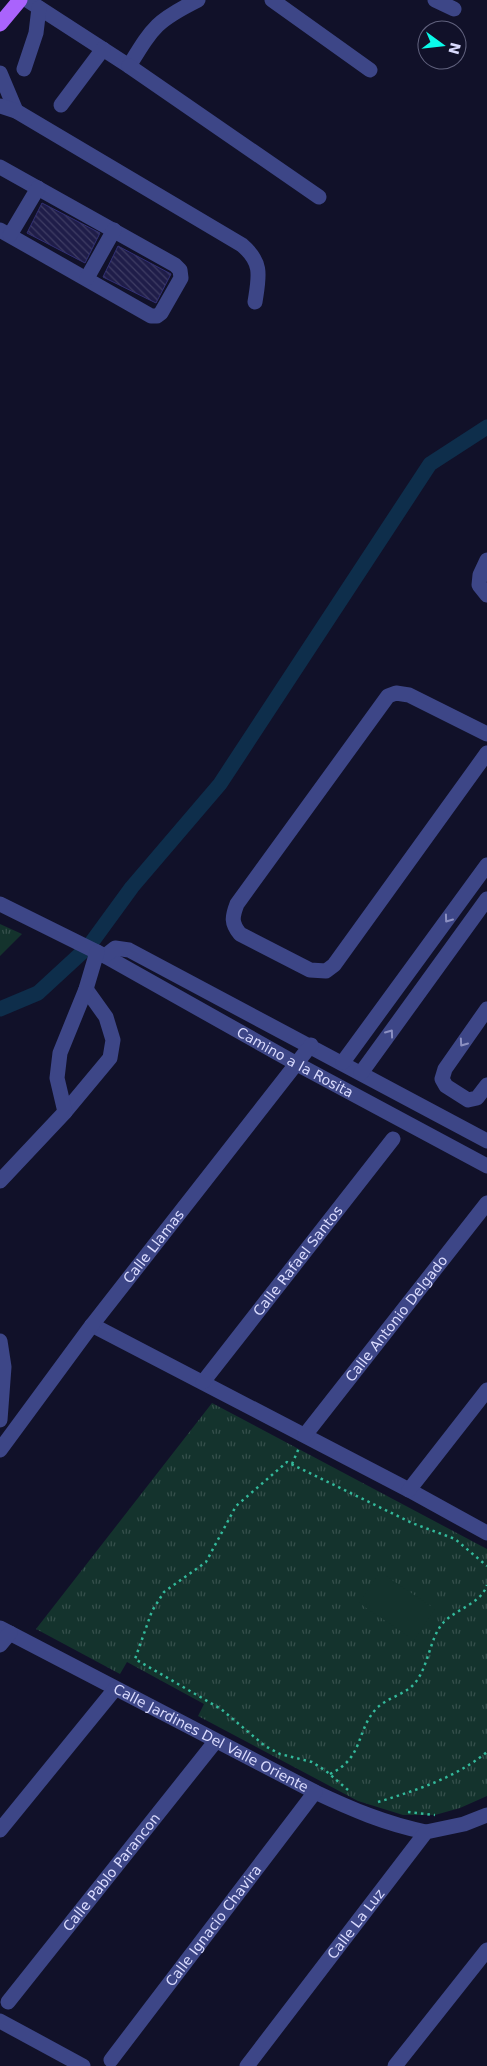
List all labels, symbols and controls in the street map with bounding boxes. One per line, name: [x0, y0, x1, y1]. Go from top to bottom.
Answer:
north arrow: [417, 20, 467, 70]
text: N: [445, 41, 464, 56]
one-way arrow: [445, 913, 454, 923]
street label: Camino a la Rosita: [234, 1024, 356, 1101]
one-way arrow: [384, 1029, 393, 1039]
one-way arrow: [460, 1037, 469, 1047]
street label: Calle Rafael Santos: [250, 1202, 346, 1319]
street label: Calle Llamas: [120, 1206, 187, 1286]
street label: Calle Antonio Delgado: [342, 1252, 451, 1385]
street label: Calle Jardines Del Valle Oriente: [111, 1681, 311, 1795]
street label: Calle Pablo Parancon: [60, 1810, 163, 1934]
street label: Calle Ignacio Chavira: [162, 1862, 265, 1989]
street label: Calle La Luz: [324, 1886, 388, 1962]

